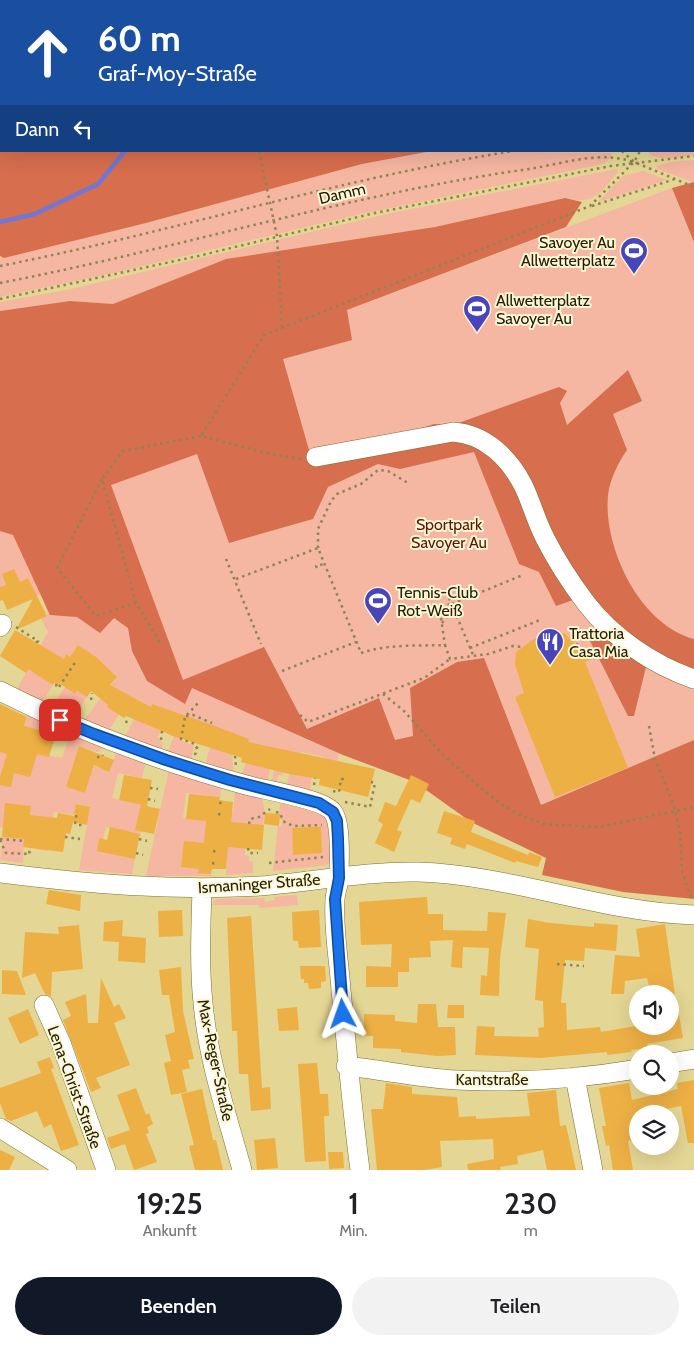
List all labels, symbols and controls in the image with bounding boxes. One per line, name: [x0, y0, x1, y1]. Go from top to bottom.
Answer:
text: 60 m: [98, 17, 181, 60]
icon: ahead: [15, 20, 80, 85]
text: Graf-Moy-Straße: [98, 60, 257, 87]
icon: left: [69, 115, 97, 143]
text: Dann: [15, 118, 59, 141]
street label: Damm: [317, 179, 367, 208]
place label: Savoyer Au Allwetterplatz: [521, 233, 615, 270]
sports icon: Savoyer Au Allwetterplatz: [619, 236, 649, 275]
place label: Allwetterplatz Savoyer Au: [496, 291, 590, 328]
sports icon: Allwetterplatz Savoyer Au: [462, 294, 492, 333]
park label: Sportpark Savoyer Au: [411, 515, 487, 552]
place label: Tennis-Club Rot-Weiß: [397, 583, 478, 620]
sports icon: Tennis-Club Rot-Weiß: [363, 586, 393, 625]
place label: Trattoria Casa Mia: [569, 624, 629, 661]
restaurant icon: Trattoria Casa Mia: [535, 627, 565, 666]
pin: [39, 699, 81, 741]
icon: arrive: [46, 706, 74, 734]
street label: Ismaninger Straße: [197, 870, 321, 897]
map controls: [629, 985, 679, 1155]
button: sound: [629, 985, 679, 1035]
position arrow: [316, 987, 368, 1039]
street label: Max-Reger-Straße: [193, 997, 238, 1123]
street label: Lena-Christ-Straße: [43, 1023, 106, 1151]
button: search: [629, 1045, 679, 1095]
street label: Kantstraße: [456, 1070, 528, 1089]
button: layers: [629, 1105, 679, 1155]
text: 19:25: [137, 1185, 203, 1222]
text: 1: [348, 1185, 359, 1222]
text: 230: [504, 1185, 557, 1222]
text: Ankunft: [143, 1221, 197, 1240]
text: Min.: [339, 1221, 368, 1240]
text: m: [524, 1221, 538, 1240]
button: Beenden: [15, 1277, 342, 1335]
button: Teilen: [352, 1277, 679, 1335]

